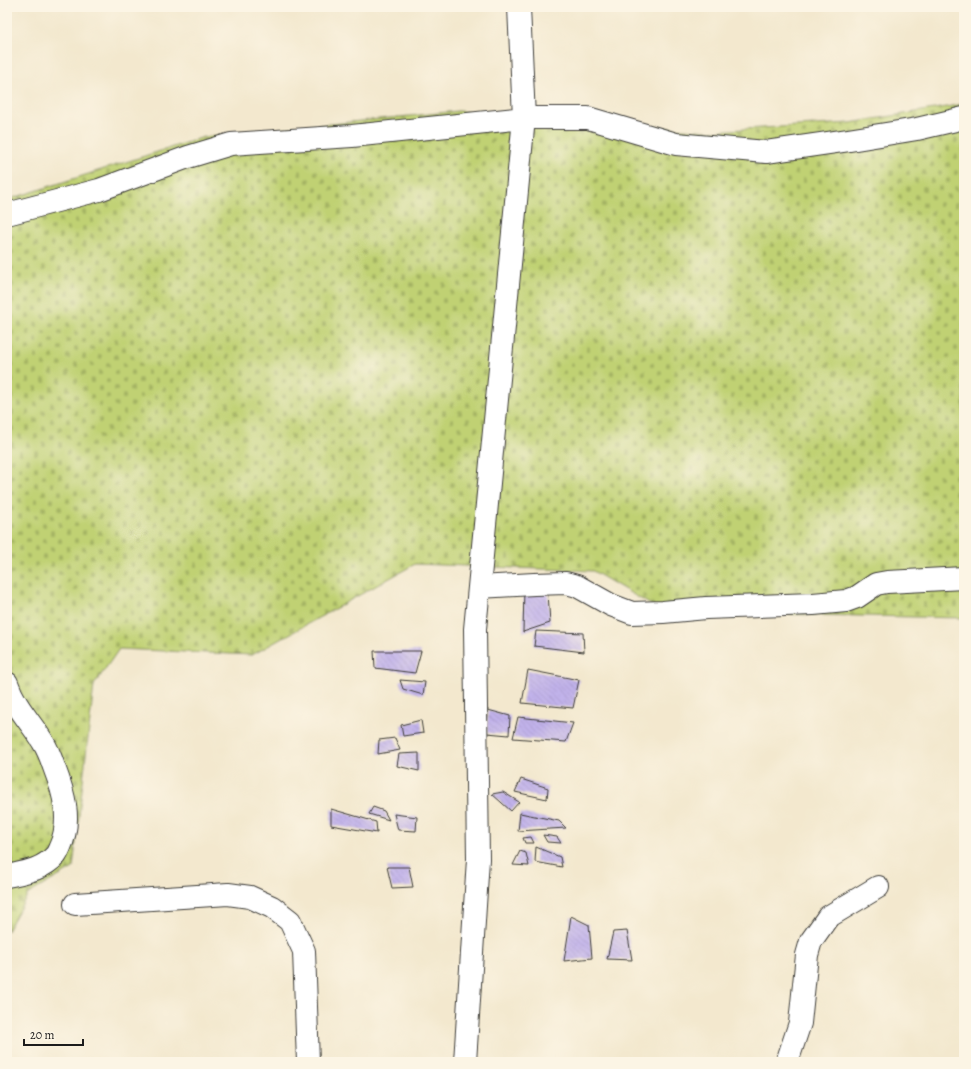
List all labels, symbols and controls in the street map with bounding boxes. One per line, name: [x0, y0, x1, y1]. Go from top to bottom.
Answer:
scale bar: [24, 1021, 83, 1047]
text: 20 m: [30, 1027, 54, 1043]

